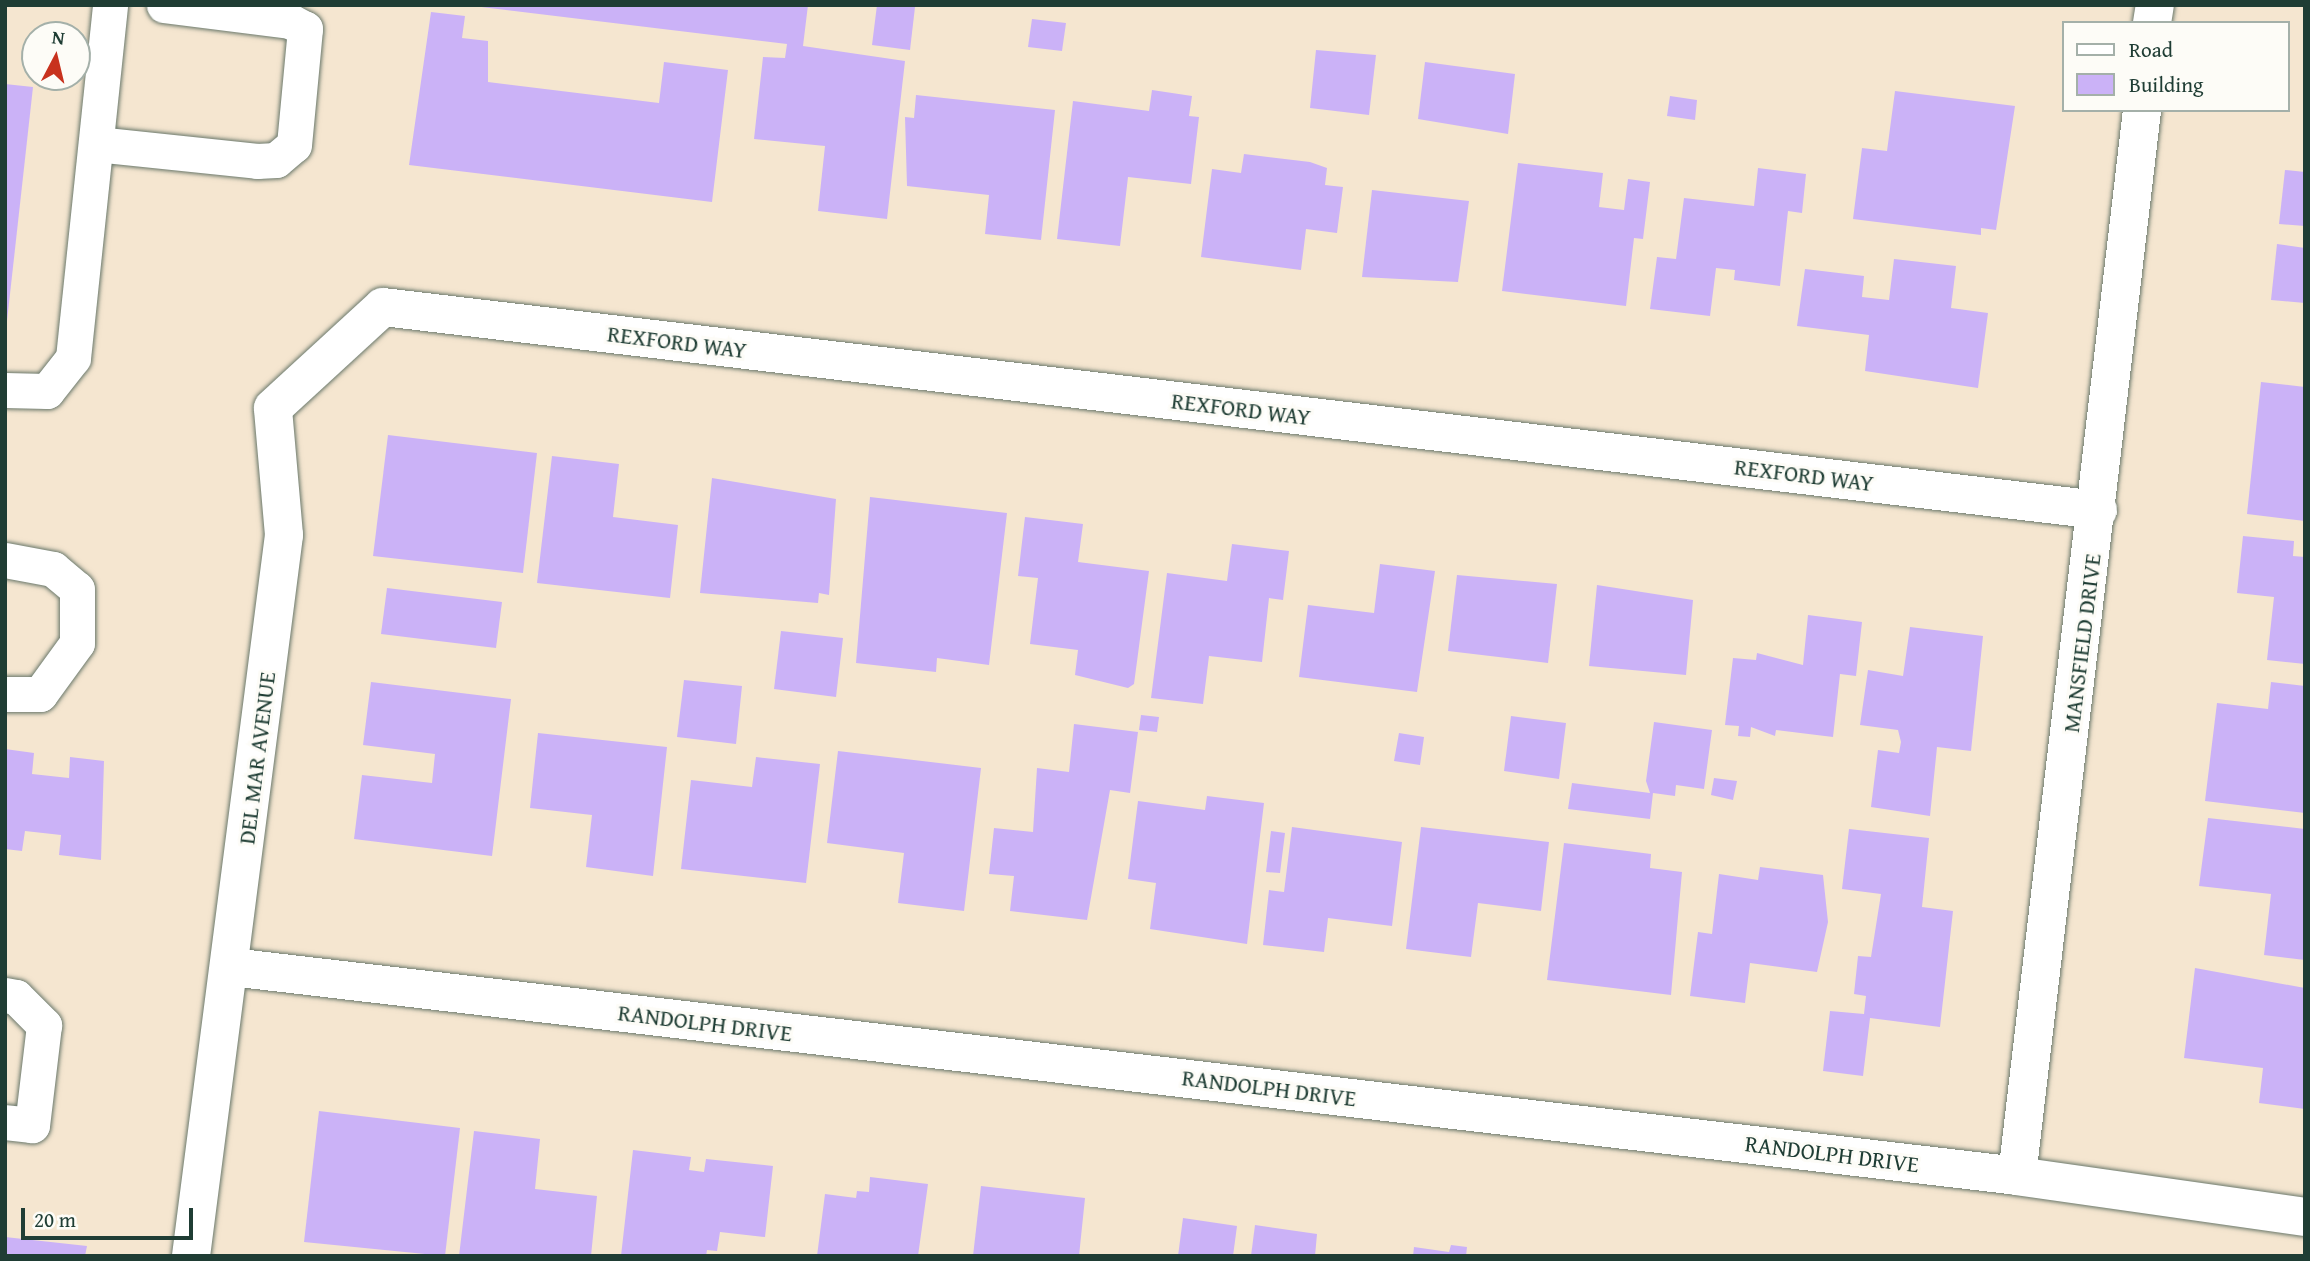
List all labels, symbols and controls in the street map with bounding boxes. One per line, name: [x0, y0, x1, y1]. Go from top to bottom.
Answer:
north arrow: [21, 21, 91, 91]
legend: [2062, 21, 2289, 112]
text: N: [50, 22, 66, 52]
text: Road: [2129, 34, 2173, 65]
text: Building: [2129, 69, 2203, 100]
street label: REXFORD WAY: [606, 320, 748, 364]
street label: REXFORD WAY: [1170, 387, 1312, 431]
street label: REXFORD WAY: [1733, 453, 1875, 497]
street label: MANSFIELD DRIVE: [2057, 552, 2107, 734]
street label: DEL MAR AVENUE: [233, 670, 281, 846]
street label: RANDOLPH DRIVE: [616, 999, 794, 1047]
street label: RANDOLPH DRIVE: [1180, 1064, 1358, 1112]
street label: RANDOLPH DRIVE: [1743, 1130, 1921, 1178]
scale bar: [24, 1194, 196, 1238]
text: 20 m: [34, 1204, 76, 1235]

